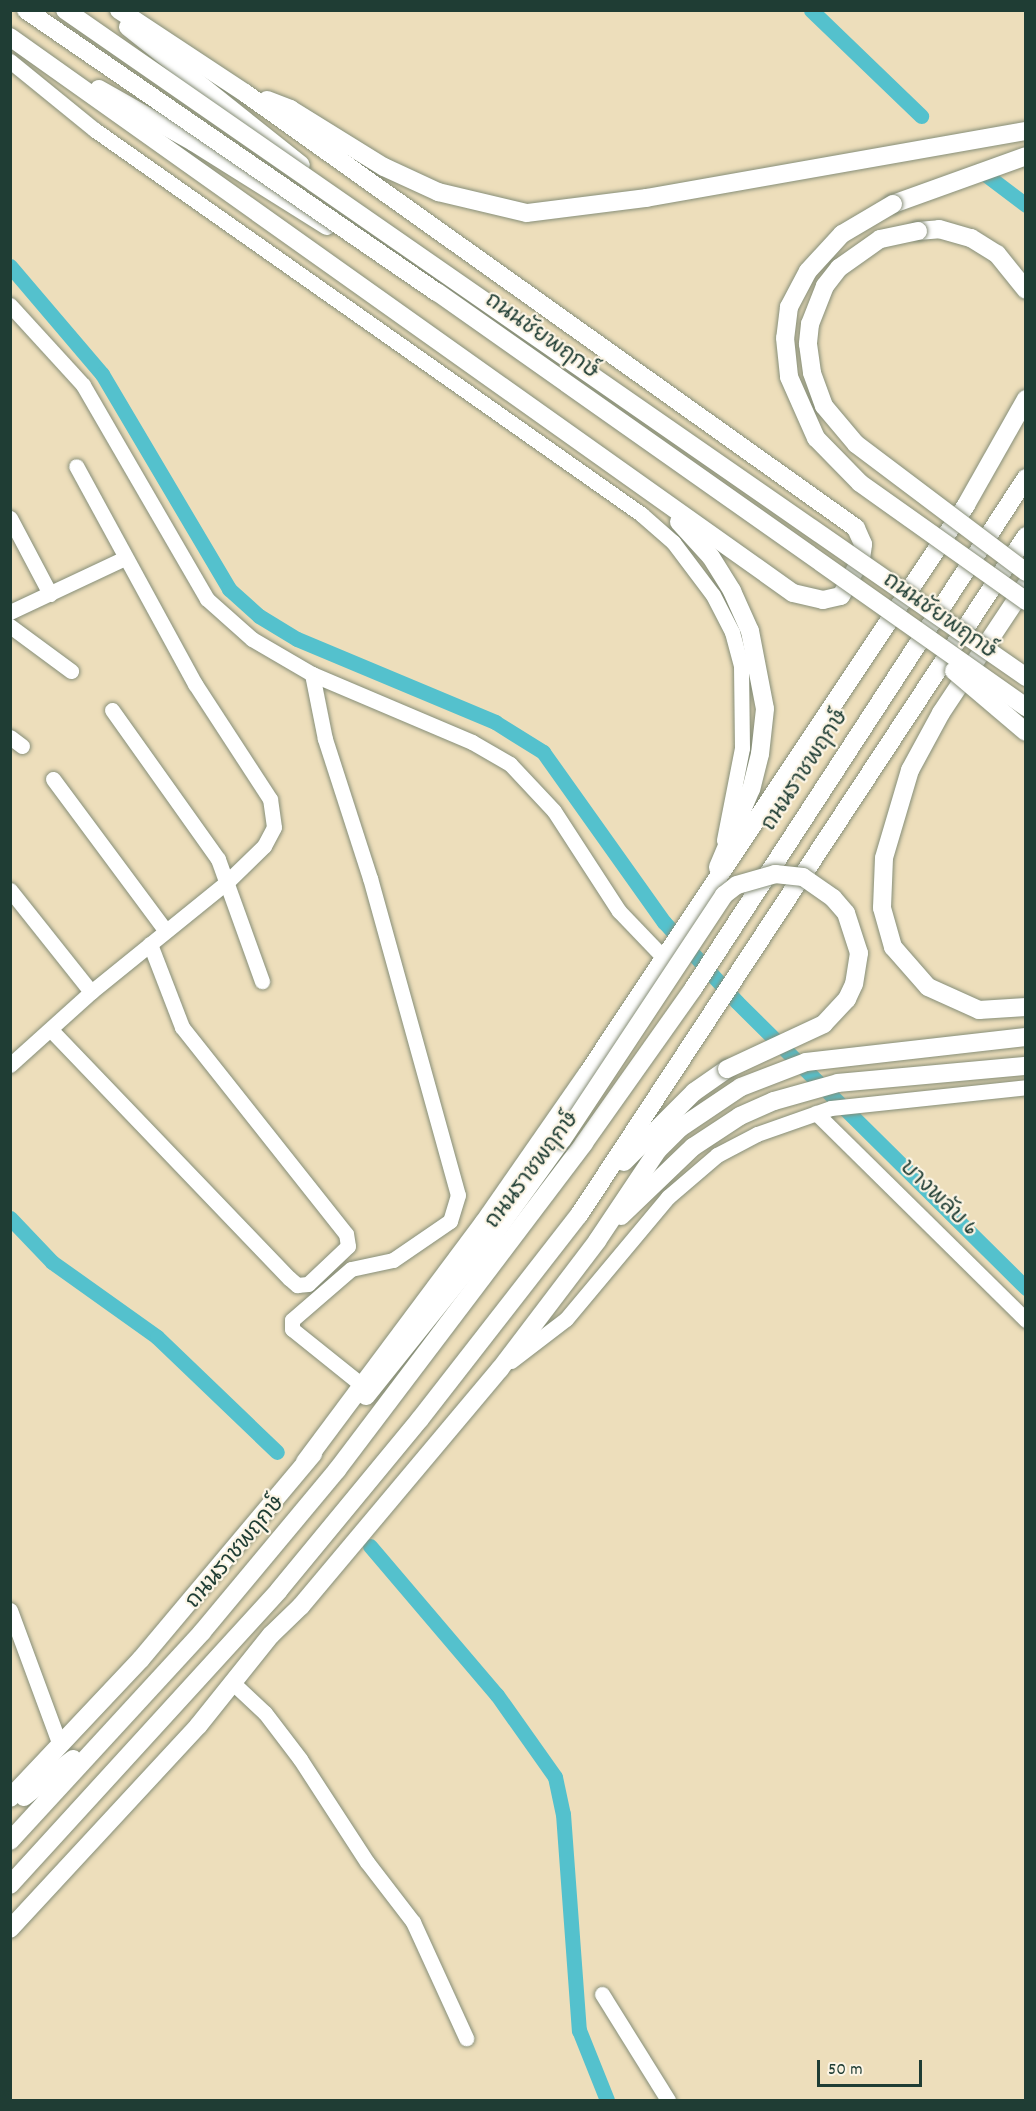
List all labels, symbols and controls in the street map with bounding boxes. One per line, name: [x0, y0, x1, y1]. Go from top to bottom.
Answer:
street label: ถนนชัยพฤกษ์: [479, 288, 603, 386]
street label: ถนนชัยพฤกษ์: [877, 568, 1001, 666]
street label: ถนนราชพฤกษ์: [757, 705, 855, 837]
street label: ถนนราชพฤกษ์: [481, 1107, 585, 1235]
street label: บางพลับ 6: [894, 1155, 982, 1243]
street label: ถนนราชพฤกษ์: [181, 1491, 291, 1615]
scale bar: [820, 2048, 925, 2086]
text: 50 m: [828, 2058, 863, 2083]

